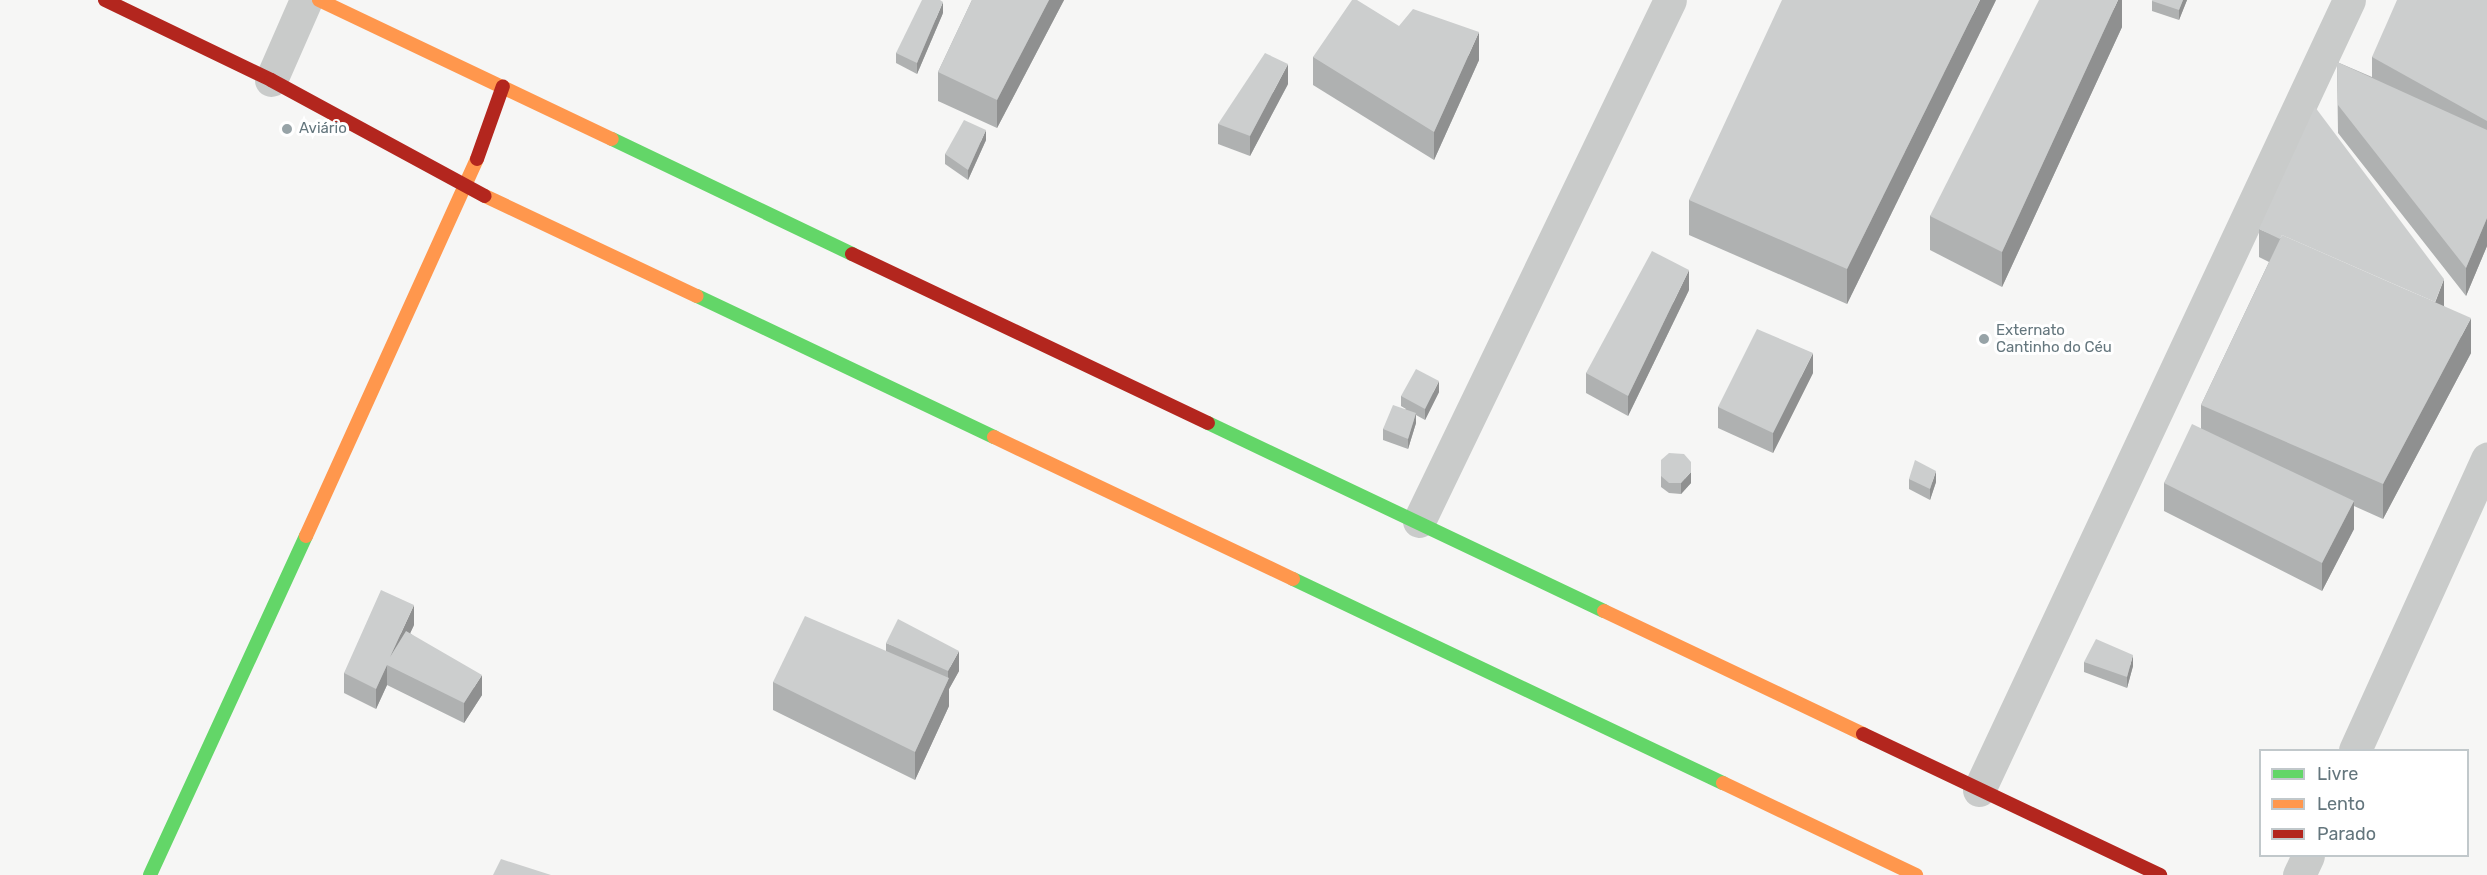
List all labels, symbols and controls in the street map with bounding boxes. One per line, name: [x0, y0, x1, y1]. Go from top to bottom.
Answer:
place label: Aviário: [299, 120, 347, 138]
marker: Aviário: [280, 122, 294, 136]
place label: Externato Cantinho do Céu: [1996, 321, 2112, 356]
marker: Externato Cantinho do Céu: [1977, 332, 1991, 346]
legend: [2259, 749, 2469, 857]
text: Livre: [2317, 763, 2358, 785]
text: Lento: [2317, 793, 2365, 815]
text: Parado: [2317, 823, 2376, 845]

